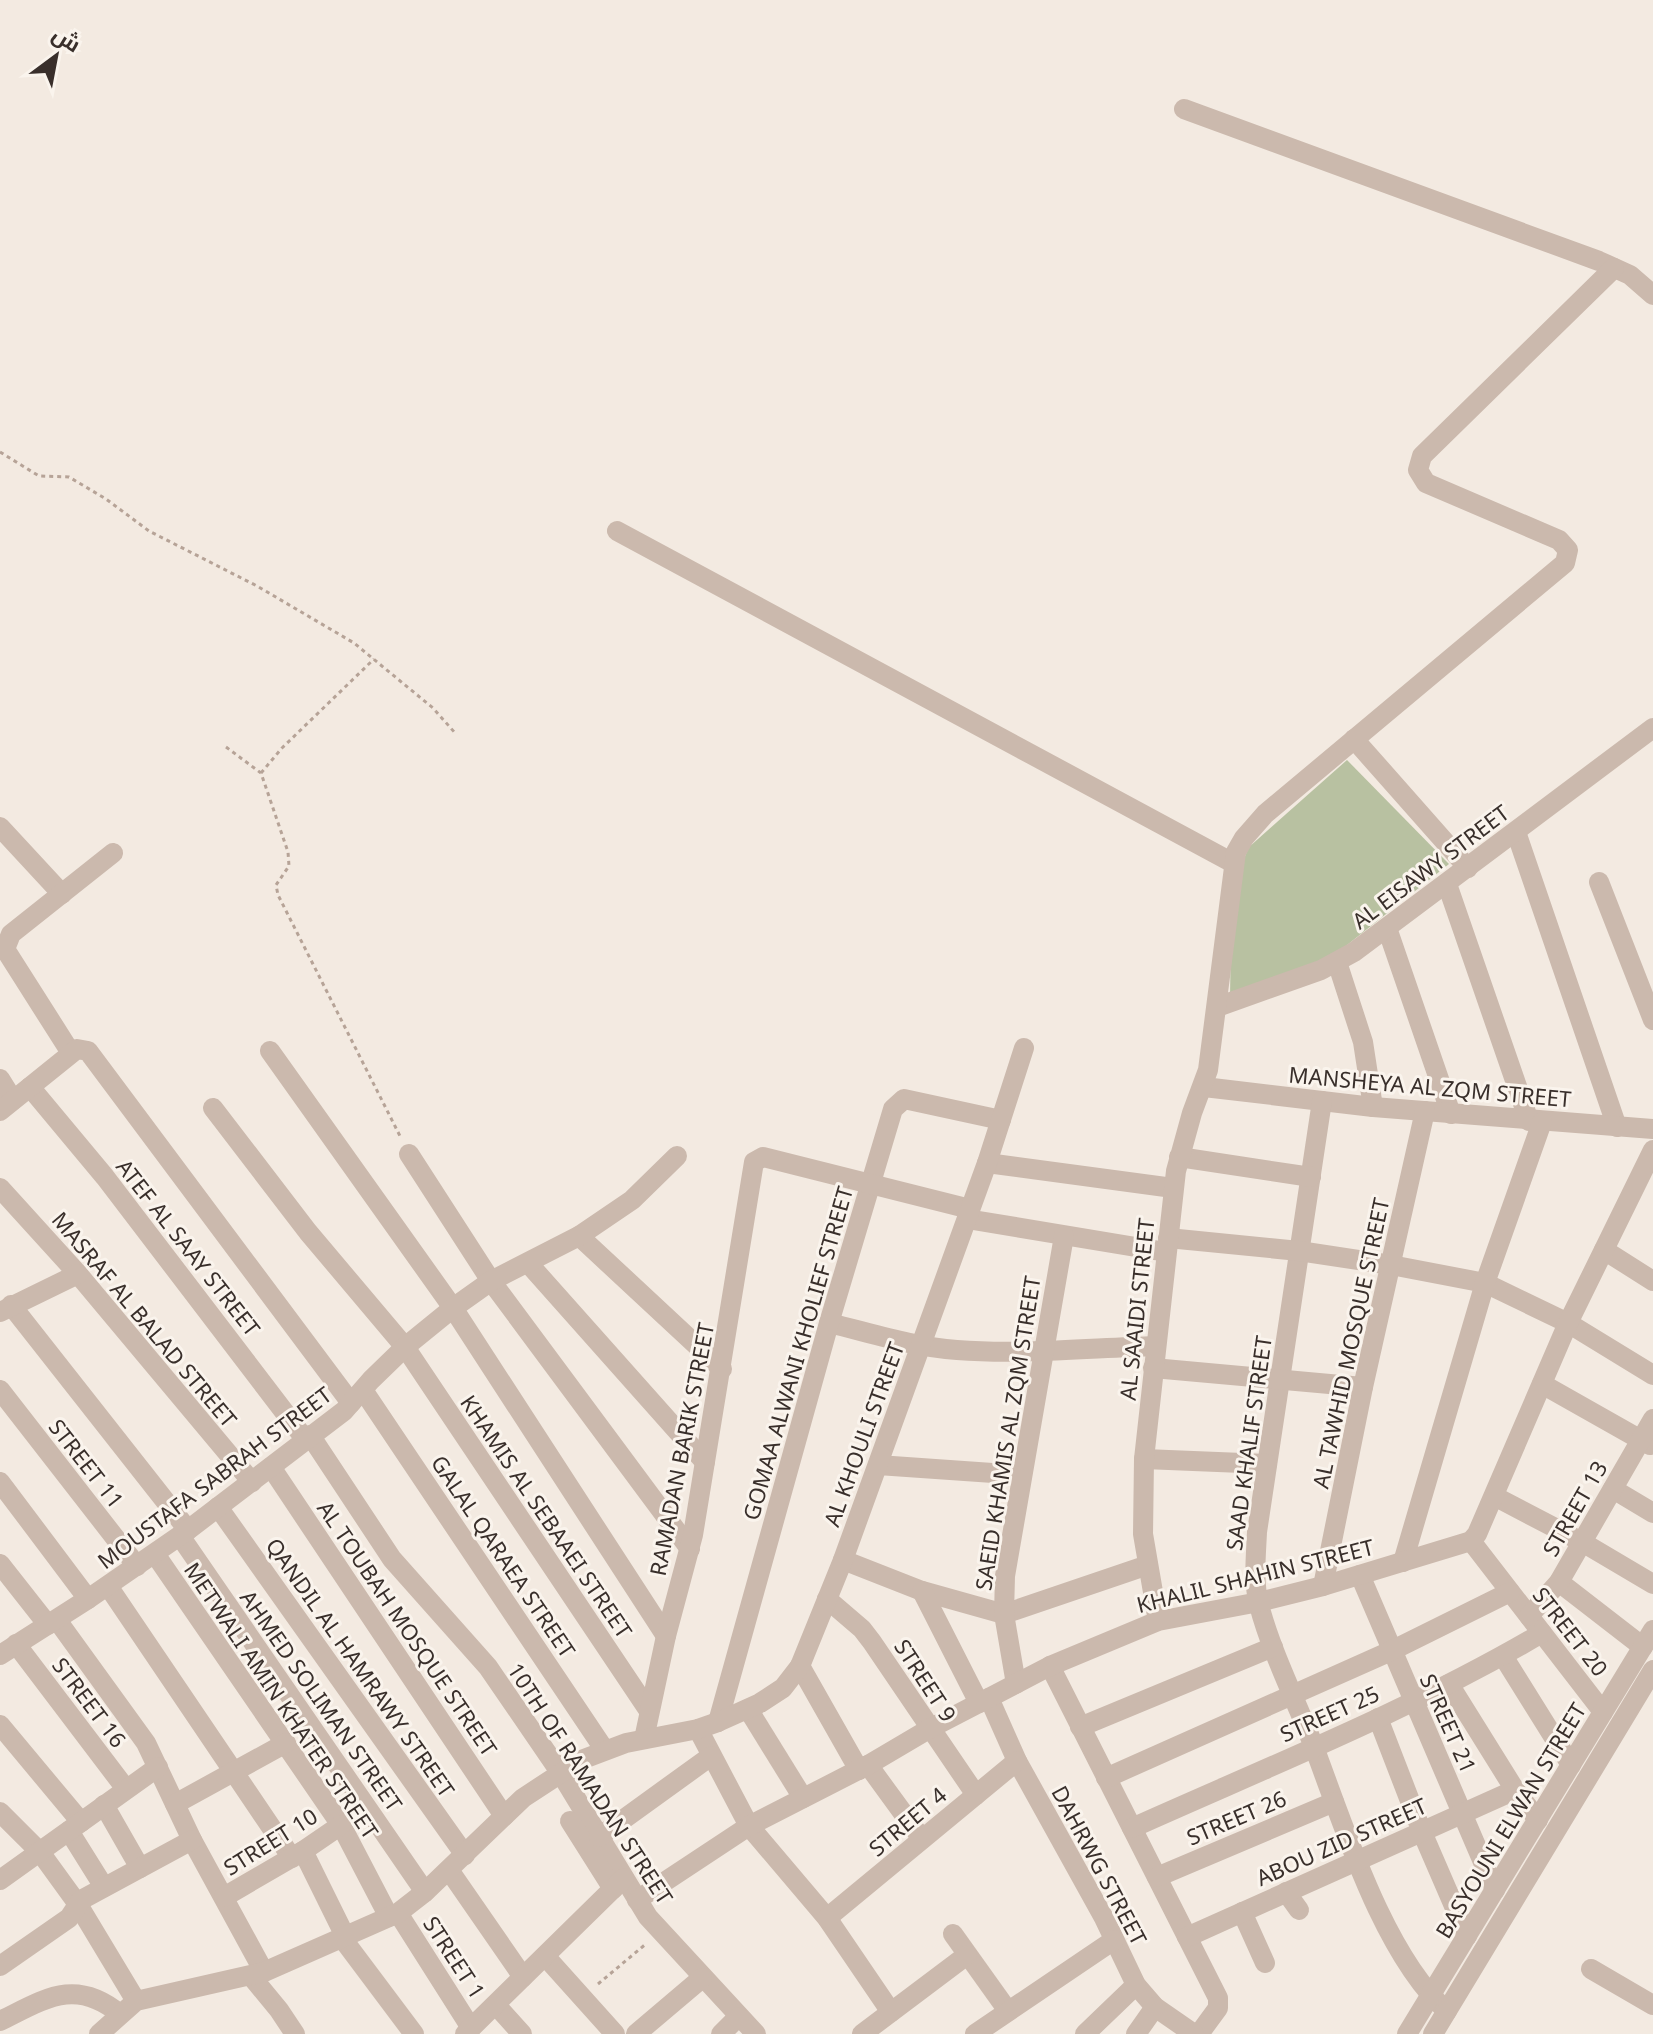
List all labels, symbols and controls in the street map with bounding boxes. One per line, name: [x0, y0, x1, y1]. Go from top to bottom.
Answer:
north arrow: [16, 16, 96, 96]
text: ش: [47, 18, 87, 58]
street label: AL EISAWY STREET: [1345, 797, 1515, 935]
street label: MANSHEYA AL ZQM STREET: [1287, 1059, 1573, 1113]
street label: ATEF AL SAAY STREET: [110, 1152, 268, 1342]
street label: GOMAA ALWANI KHOLIEF STREET: [735, 1183, 859, 1523]
street label: AL TAWHID MOSQUE STREET: [1305, 1195, 1395, 1491]
street label: MASRAF AL BALAD STREET: [46, 1205, 244, 1433]
street label: AL SAAIDI STREET: [1112, 1216, 1160, 1402]
street label: SAEID KHAMIS AL ZQM STREET: [967, 1274, 1047, 1592]
street label: RAMADAN BARIK STREET: [642, 1320, 720, 1578]
street label: SAAD KHALIF STREET: [1218, 1334, 1278, 1552]
street label: AL KHOULI STREET: [816, 1338, 910, 1530]
street label: MOUSTAFA SABRAH STREET: [91, 1379, 337, 1575]
street label: KHAMIS AL SEBAAEI STREET: [454, 1389, 640, 1643]
street label: STREET 11: [43, 1412, 131, 1514]
street label: GALAL QARAEA STREET: [425, 1449, 583, 1663]
street label: STREET 13: [1535, 1455, 1613, 1561]
street label: AL TOUBAH MOSQUE STREET: [311, 1494, 505, 1762]
street label: QANDIL AL HAMRAWY STREET: [260, 1531, 462, 1803]
street label: KHALIL SHAHIN STREET: [1133, 1531, 1377, 1619]
street label: METWALI AMIN KHATER STREET: [178, 1556, 386, 1844]
street label: STREET 20: [1527, 1580, 1615, 1682]
street label: AHMED SOLIMAN STREET: [234, 1583, 410, 1817]
street label: STREET 9: [888, 1633, 964, 1727]
street label: STREET 16: [46, 1651, 134, 1753]
street label: 10TH OF RAMADAN STREET: [502, 1656, 680, 1910]
street label: STREET 21: [1414, 1669, 1484, 1777]
street label: STREET 25: [1275, 1678, 1383, 1748]
street label: BASYOUNI ELWAN STREET: [1428, 1697, 1592, 1943]
street label: STREET 4: [862, 1779, 953, 1862]
street label: DAHRWG STREET: [1045, 1780, 1155, 1950]
street label: STREET 26: [1182, 1783, 1290, 1851]
street label: ABOU ZID STREET: [1251, 1790, 1431, 1892]
street label: STREET 10: [217, 1800, 323, 1882]
street label: STREET 1: [417, 1910, 493, 2004]

